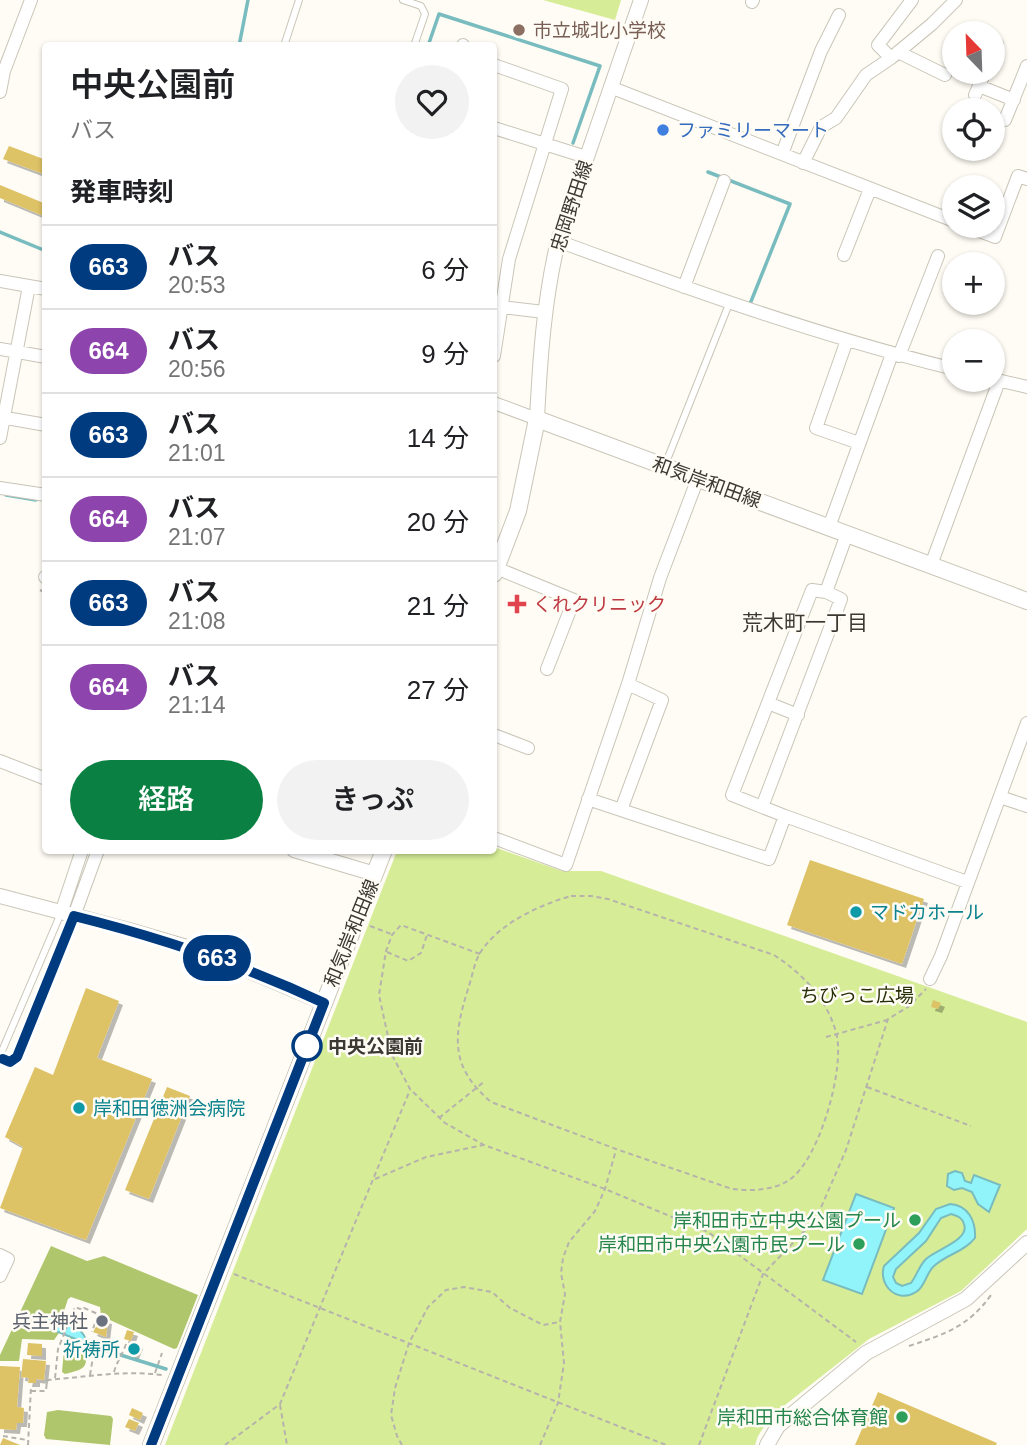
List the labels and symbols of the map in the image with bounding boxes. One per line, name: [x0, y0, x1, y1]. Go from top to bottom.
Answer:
place label: 市立城北小学校: [533, 20, 666, 41]
north arrow: [942, 21, 1004, 84]
marker: 市立城北小学校: [511, 22, 527, 38]
place label: ファミリーマート: [677, 120, 829, 141]
marker: ファミリーマート: [655, 122, 671, 138]
street label: 忠岡野田線: [547, 158, 596, 255]
street label: 和気岸和田線: [650, 453, 764, 512]
marker: くれクリニック: [507, 594, 527, 614]
place label: くれクリニック: [533, 594, 666, 615]
district label: 荒木町一丁目: [742, 611, 868, 634]
street label: 和気岸和田線: [320, 876, 383, 990]
place label: マドカホール: [870, 902, 984, 923]
marker: マドカホール: [848, 904, 864, 920]
line badge: 663: [177, 935, 257, 981]
park label: ちびっこ広場: [800, 985, 914, 1006]
marker: 中央公園前: [292, 1031, 322, 1061]
place label: 中央公園前: [328, 1036, 423, 1057]
place label: 岸和田徳洲会病院: [93, 1098, 245, 1119]
marker: 岸和田徳洲会病院: [71, 1100, 87, 1116]
place label: 岸和田市立中央公園プール: [673, 1210, 901, 1231]
marker: 岸和田市立中央公園プール: [907, 1212, 923, 1228]
place label: 岸和田市中央公園市民プール: [598, 1234, 845, 1255]
marker: 岸和田市中央公園市民プール: [851, 1236, 867, 1252]
place label: 兵主神社: [12, 1311, 88, 1332]
marker: 兵主神社: [94, 1313, 110, 1329]
place label: 祈祷所: [63, 1339, 120, 1360]
marker: 祈祷所: [126, 1341, 142, 1357]
place label: 岸和田市総合体育館: [717, 1407, 888, 1428]
marker: 岸和田市総合体育館: [894, 1409, 910, 1425]

